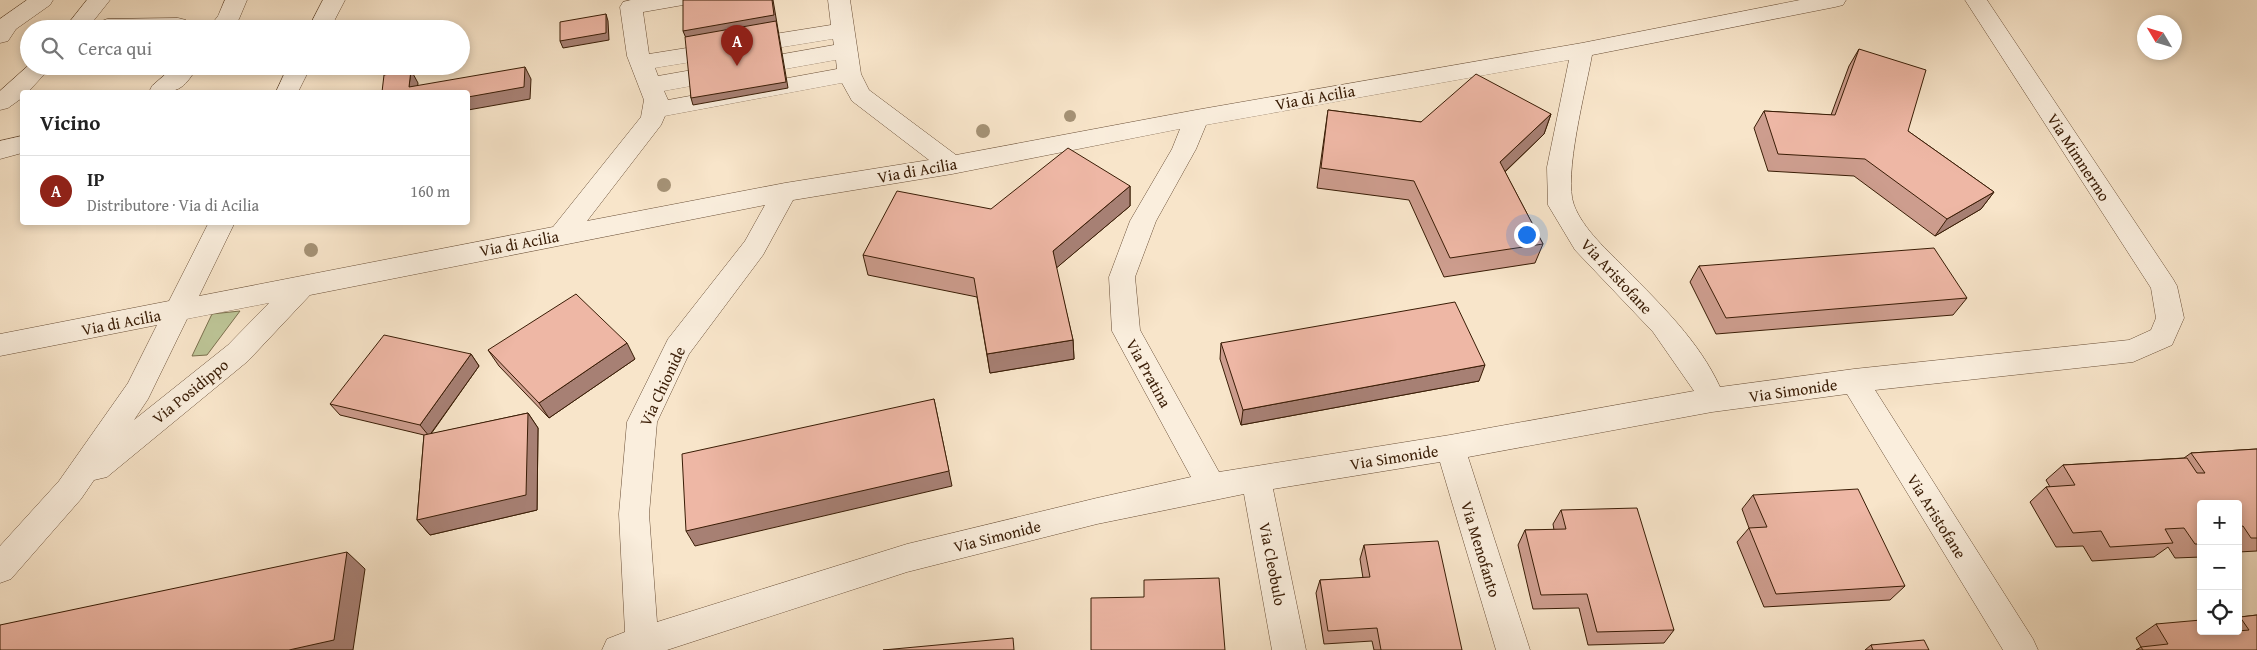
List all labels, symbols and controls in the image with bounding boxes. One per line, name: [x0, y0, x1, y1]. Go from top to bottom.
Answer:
north arrow: [2137, 15, 2182, 60]
search box: [20, 20, 470, 75]
pin: A: [721, 25, 753, 66]
icon: search: [38, 34, 66, 62]
text: Cerca qui: [78, 34, 152, 62]
street label: Via di Acilia: [1273, 78, 1357, 116]
text: Vicino: [40, 107, 100, 138]
street label: Via Mimnermo: [2041, 108, 2117, 206]
street label: Via di Acilia: [875, 151, 959, 189]
text: IP: [87, 165, 104, 193]
text: A: [51, 179, 61, 203]
text: 160 m: [410, 179, 450, 203]
text: Distributore · Via di Acilia: [87, 193, 259, 217]
your location: [1514, 222, 1540, 248]
street label: Via di Acilia: [477, 223, 561, 262]
street label: Via Aristofane: [1575, 233, 1659, 319]
street label: Via di Acilia: [79, 302, 163, 341]
street label: Via Pratina: [1120, 334, 1178, 412]
street label: Via Chionide: [633, 342, 691, 430]
street label: Via Posidippo: [147, 353, 233, 429]
street label: Via Simonide: [1747, 372, 1839, 408]
street label: Via Simonide: [1348, 438, 1440, 476]
street label: Via Aristofane: [1901, 469, 1973, 563]
street label: Via Menofanto: [1455, 498, 1507, 600]
map controls: [2197, 500, 2242, 635]
button: +: [2197, 500, 2242, 545]
street label: Via Simonide: [951, 514, 1043, 558]
street label: Via Cleobulo: [1253, 520, 1293, 608]
button: −: [2197, 545, 2242, 590]
button: locate: [2197, 590, 2242, 635]

